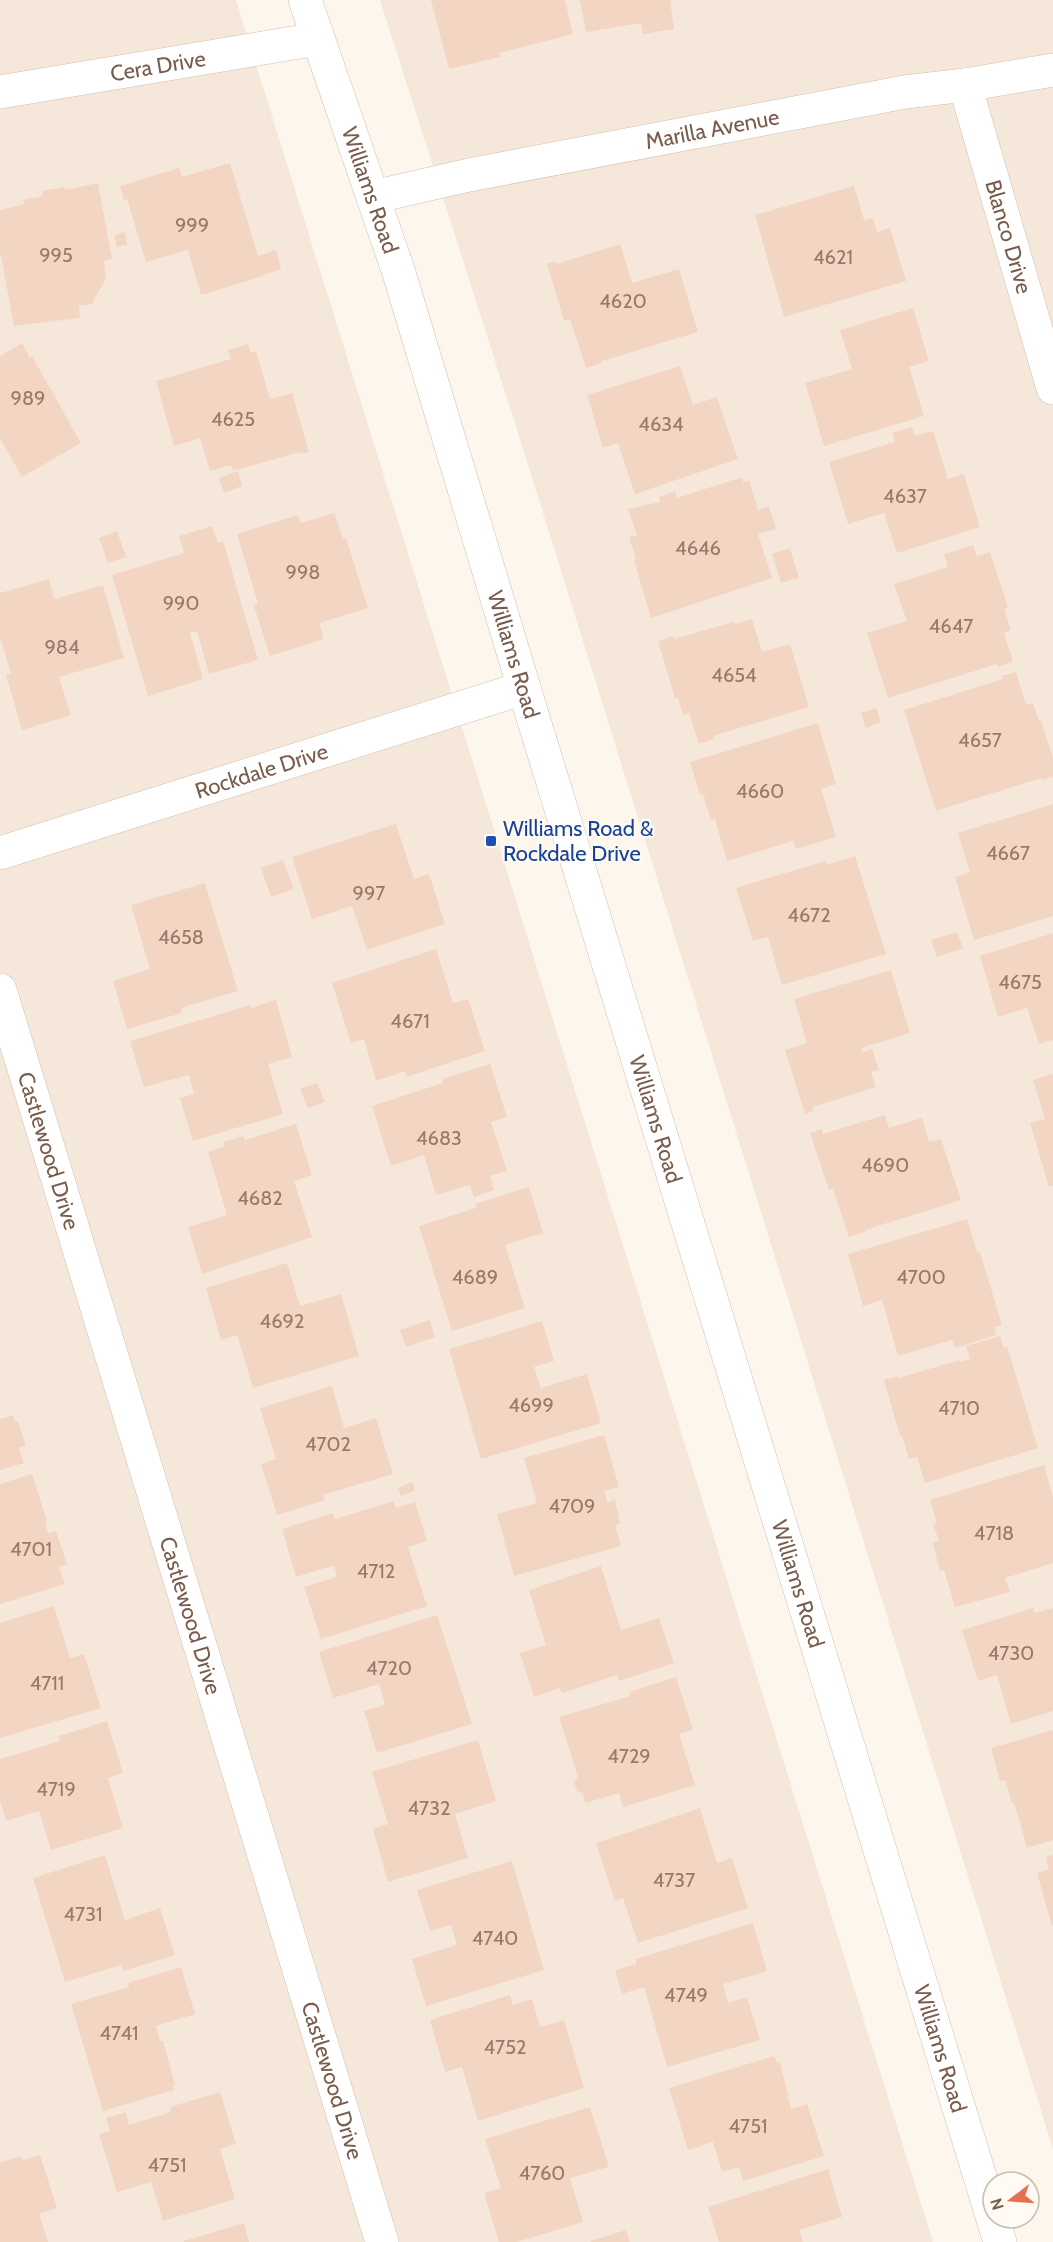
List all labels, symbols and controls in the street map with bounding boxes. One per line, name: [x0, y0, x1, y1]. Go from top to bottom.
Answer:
street label: Cera Drive: [108, 45, 208, 87]
street label: Marilla Avenue: [643, 103, 781, 155]
street label: Williams Road: [336, 123, 404, 257]
street label: Blanco Drive: [979, 177, 1038, 297]
house number: 999: [175, 213, 209, 237]
house number: 995: [39, 243, 73, 267]
house number: 4621: [813, 245, 853, 269]
house number: 4620: [599, 289, 647, 313]
house number: 989: [11, 386, 45, 410]
house number: 4625: [211, 407, 255, 431]
house number: 4634: [638, 412, 684, 436]
house number: 4637: [883, 484, 927, 508]
house number: 4646: [675, 536, 721, 560]
house number: 998: [286, 560, 320, 584]
street label: Williams Road: [481, 587, 545, 722]
house number: 990: [163, 591, 199, 615]
house number: 4647: [929, 614, 973, 638]
house number: 984: [44, 635, 80, 659]
house number: 4654: [711, 663, 757, 687]
house number: 4657: [958, 728, 1002, 752]
street label: Rockdale Drive: [192, 738, 331, 805]
house number: 4660: [736, 779, 784, 803]
place label: Williams Road & Rockdale Drive: [503, 815, 654, 867]
marker: Williams Road & Rockdale Drive: [484, 834, 498, 848]
house number: 4667: [986, 841, 1030, 865]
house number: 997: [353, 881, 385, 905]
house number: 4672: [787, 903, 831, 927]
house number: 4658: [158, 925, 204, 949]
house number: 4675: [998, 970, 1042, 994]
house number: 4671: [390, 1009, 430, 1033]
street label: Williams Road: [623, 1052, 688, 1186]
street label: Castlewood Drive: [12, 1069, 85, 1233]
house number: 4683: [416, 1126, 462, 1150]
house number: 4690: [861, 1153, 909, 1177]
house number: 4682: [237, 1186, 283, 1210]
house number: 4689: [452, 1265, 498, 1289]
house number: 4700: [896, 1265, 946, 1289]
house number: 4692: [260, 1309, 304, 1333]
house number: 4699: [508, 1393, 554, 1417]
house number: 4710: [938, 1396, 980, 1420]
house number: 4702: [305, 1432, 351, 1456]
house number: 4709: [549, 1494, 595, 1518]
street label: Williams Road: [766, 1517, 830, 1651]
house number: 4718: [974, 1521, 1014, 1545]
street label: Castlewood Drive: [154, 1533, 227, 1698]
house number: 4701: [10, 1537, 52, 1561]
house number: 4712: [357, 1559, 395, 1583]
house number: 4730: [988, 1641, 1034, 1665]
house number: 4720: [366, 1656, 412, 1680]
house number: 4711: [30, 1671, 64, 1695]
house number: 4729: [607, 1744, 651, 1768]
house number: 4719: [36, 1777, 76, 1801]
house number: 4732: [408, 1796, 450, 1820]
house number: 4737: [653, 1868, 695, 1892]
house number: 4731: [64, 1902, 102, 1926]
house number: 4740: [472, 1926, 518, 1950]
street label: Williams Road: [908, 1981, 972, 2116]
house number: 4749: [664, 1983, 708, 2007]
street label: Castlewood Drive: [295, 1998, 369, 2163]
house number: 4741: [100, 2021, 139, 2045]
house number: 4752: [484, 2035, 526, 2059]
house number: 4751: [729, 2114, 767, 2138]
house number: 4751: [148, 2153, 186, 2177]
house number: 4760: [519, 2161, 565, 2185]
north arrow: [981, 2170, 1041, 2230]
text: N: [986, 2196, 1008, 2212]

